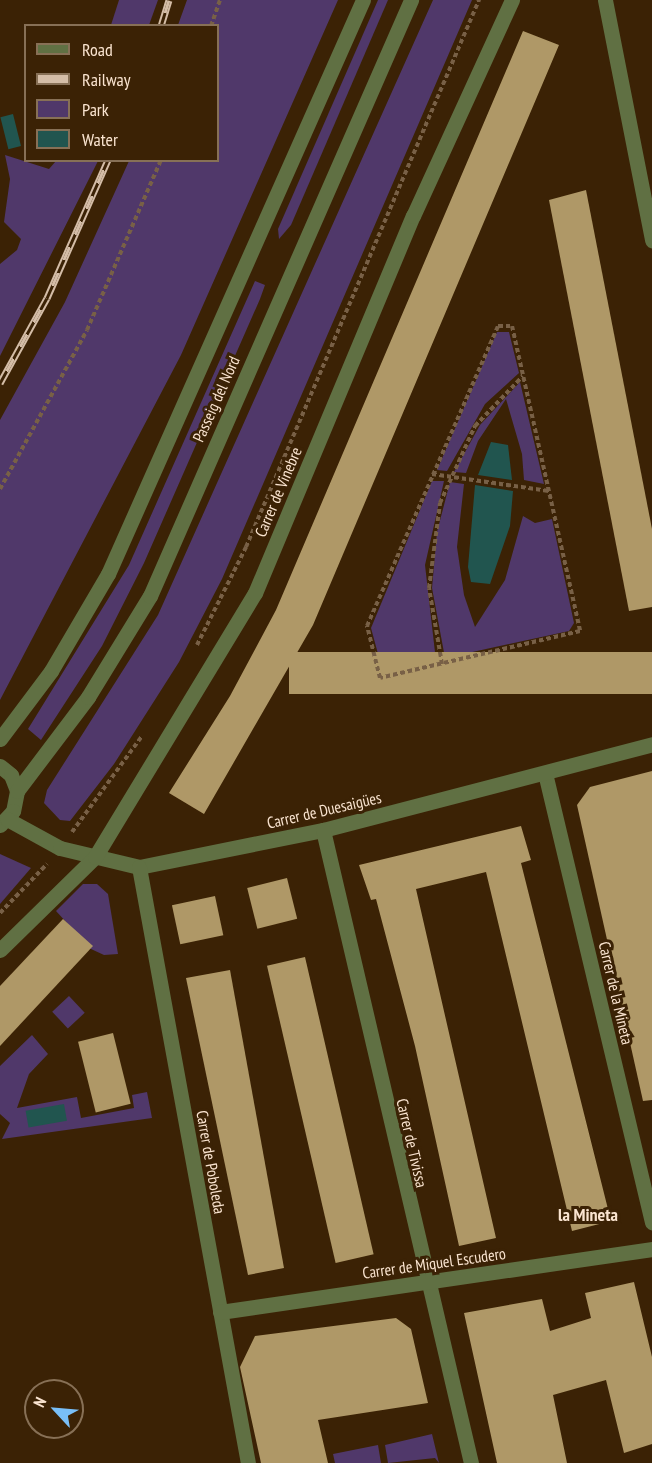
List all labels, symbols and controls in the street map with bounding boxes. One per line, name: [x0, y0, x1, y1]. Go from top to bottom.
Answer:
legend: [24, 24, 219, 162]
text: Road: [82, 38, 113, 61]
text: Railway: [82, 68, 131, 91]
text: Park: [82, 98, 109, 121]
text: Water: [82, 128, 118, 151]
street label: Passeig del Nord: [189, 353, 243, 445]
street label: Carrer de Vinebre: [250, 444, 306, 540]
street label: Carrer de Duesaigües: [265, 788, 383, 832]
street label: Carrer de la Mineta: [595, 940, 637, 1046]
street label: Carrer de Tivissa: [392, 1096, 432, 1190]
street label: Carrer de Poboleda: [192, 1109, 230, 1215]
district label: la Mineta: [558, 1204, 618, 1226]
street label: Carrer de Miquel Escudero: [361, 1243, 507, 1283]
north arrow: [24, 1379, 84, 1439]
text: N: [29, 1394, 50, 1410]

